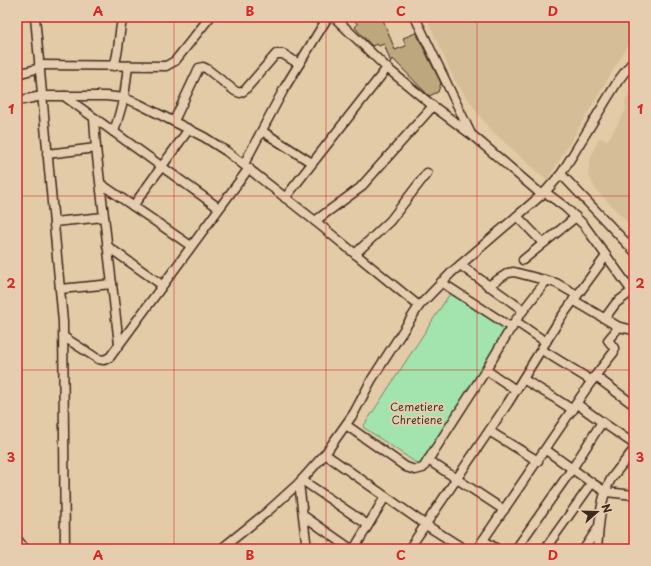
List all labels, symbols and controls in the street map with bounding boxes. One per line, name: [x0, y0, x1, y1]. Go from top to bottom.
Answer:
text: A: [93, 1, 103, 20]
text: B: [246, 1, 255, 20]
text: C: [396, 1, 406, 20]
text: D: [548, 1, 558, 20]
text: 1: [8, 99, 14, 118]
text: 1: [637, 99, 643, 118]
text: 2: [6, 273, 16, 292]
text: 2: [635, 273, 645, 292]
park label: Cemetiere Chretiene: [390, 398, 444, 428]
text: 3: [7, 447, 16, 466]
text: 3: [636, 447, 645, 466]
north arrow: [577, 492, 617, 532]
text: N: [597, 501, 616, 516]
text: A: [93, 545, 103, 564]
text: B: [246, 545, 255, 564]
text: C: [396, 545, 406, 564]
text: D: [548, 545, 558, 564]

